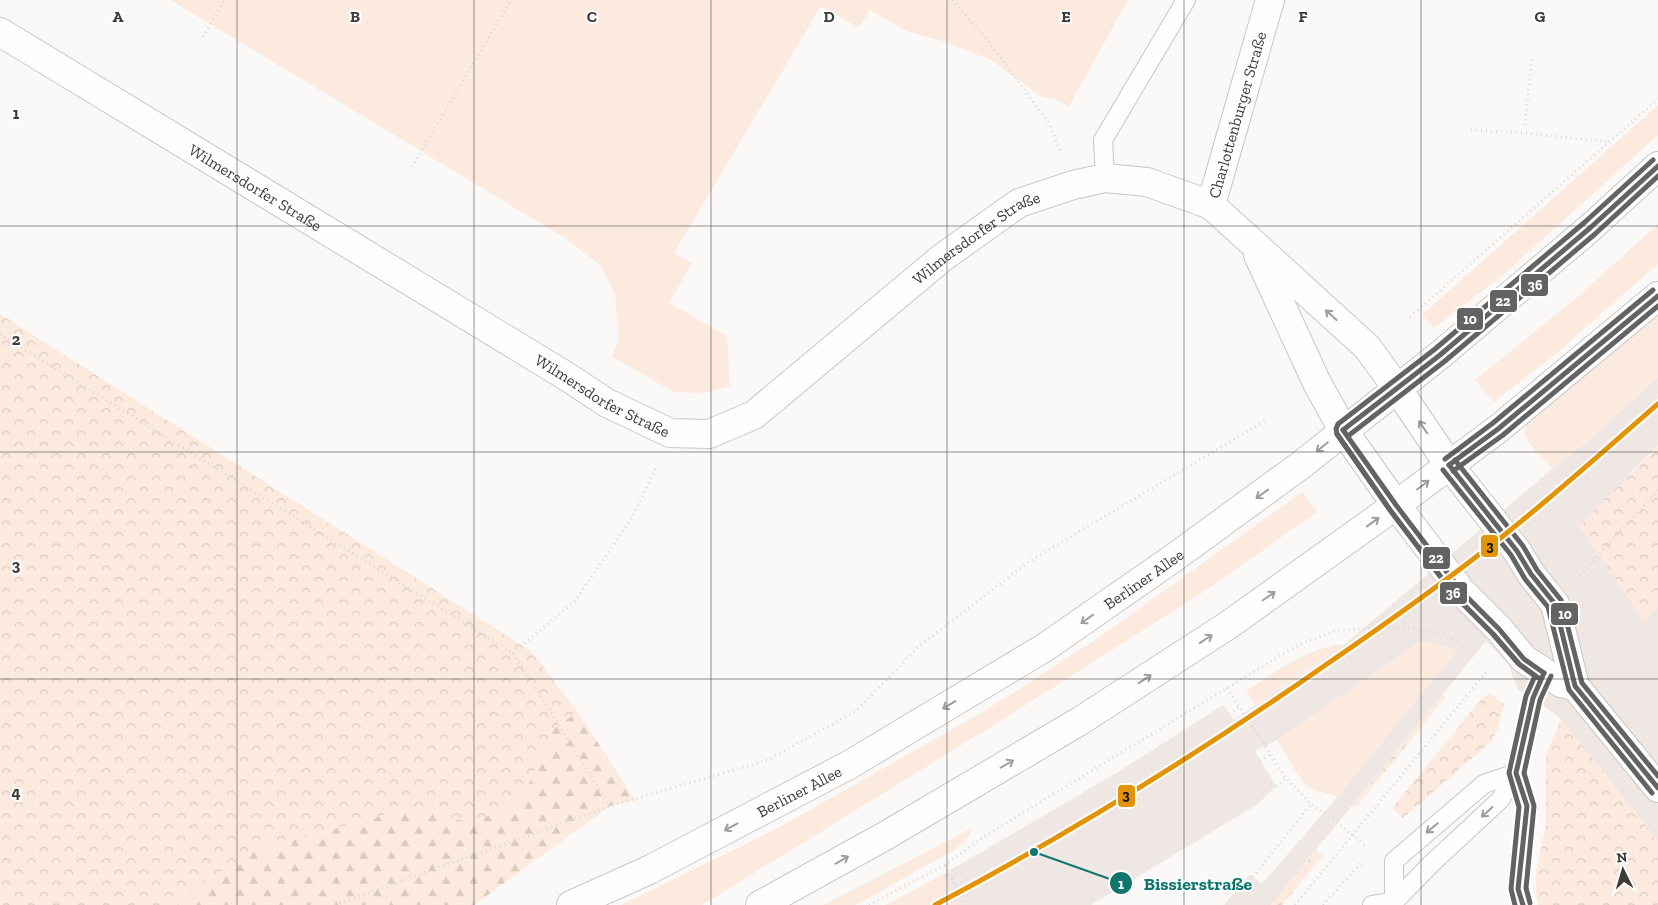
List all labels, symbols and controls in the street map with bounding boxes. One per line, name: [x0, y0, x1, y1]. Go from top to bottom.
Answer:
text: A: [113, 7, 124, 26]
text: B: [350, 7, 360, 26]
text: C: [587, 7, 597, 26]
text: D: [823, 7, 835, 26]
text: E: [1061, 7, 1071, 26]
text: F: [1298, 7, 1308, 26]
text: G: [1535, 7, 1546, 26]
street label: Charlottenburger Straße: [1204, 29, 1270, 200]
text: 1: [13, 104, 20, 123]
street label: Wilmersdorfer Straße: [186, 140, 325, 235]
street label: Wilmersdorfer Straße: [908, 187, 1042, 288]
line badge: 36: [1520, 273, 1549, 297]
text: 36: [1528, 277, 1543, 294]
line badge: 22: [1489, 289, 1518, 313]
text: 22: [1495, 293, 1511, 310]
line badge: 10: [1456, 307, 1484, 331]
one-way arrow: [1325, 309, 1338, 321]
text: 10: [1463, 311, 1477, 328]
text: 2: [12, 330, 21, 349]
street label: Wilmersdorfer Straße: [532, 350, 673, 441]
one-way arrow: [1418, 420, 1428, 434]
one-way arrow: [1316, 442, 1329, 453]
one-way arrow: [1416, 480, 1430, 490]
one-way arrow: [1256, 488, 1269, 499]
one-way arrow: [1366, 517, 1380, 527]
line badge: 3: [1480, 534, 1499, 558]
text: 3: [1486, 538, 1494, 555]
street label: Berliner Allee: [1100, 545, 1187, 613]
line badge: 22: [1422, 546, 1451, 570]
text: 22: [1428, 550, 1444, 567]
text: 3: [12, 556, 21, 575]
line badge: 36: [1439, 581, 1468, 605]
text: 36: [1446, 585, 1461, 602]
one-way arrow: [1262, 591, 1276, 601]
line badge: 10: [1550, 602, 1579, 626]
text: 10: [1558, 606, 1572, 623]
one-way arrow: [1080, 614, 1094, 624]
one-way arrow: [1199, 634, 1213, 644]
one-way arrow: [1138, 674, 1152, 684]
one-way arrow: [943, 701, 957, 711]
one-way arrow: [999, 759, 1014, 769]
street label: Berliner Allee: [754, 761, 845, 821]
text: 4: [11, 783, 21, 802]
line badge: 3: [1117, 784, 1136, 808]
text: 3: [1122, 787, 1130, 804]
one-way arrow: [1481, 806, 1493, 818]
one-way arrow: [1426, 822, 1439, 833]
one-way arrow: [724, 823, 739, 832]
north arrow: [1598, 845, 1648, 895]
text: N: [1616, 849, 1628, 866]
one-way arrow: [835, 855, 849, 865]
callout: Bissierstraße: [1109, 867, 1262, 900]
text: Bissierstraße: [1144, 873, 1253, 895]
text: 1: [1118, 875, 1124, 893]

